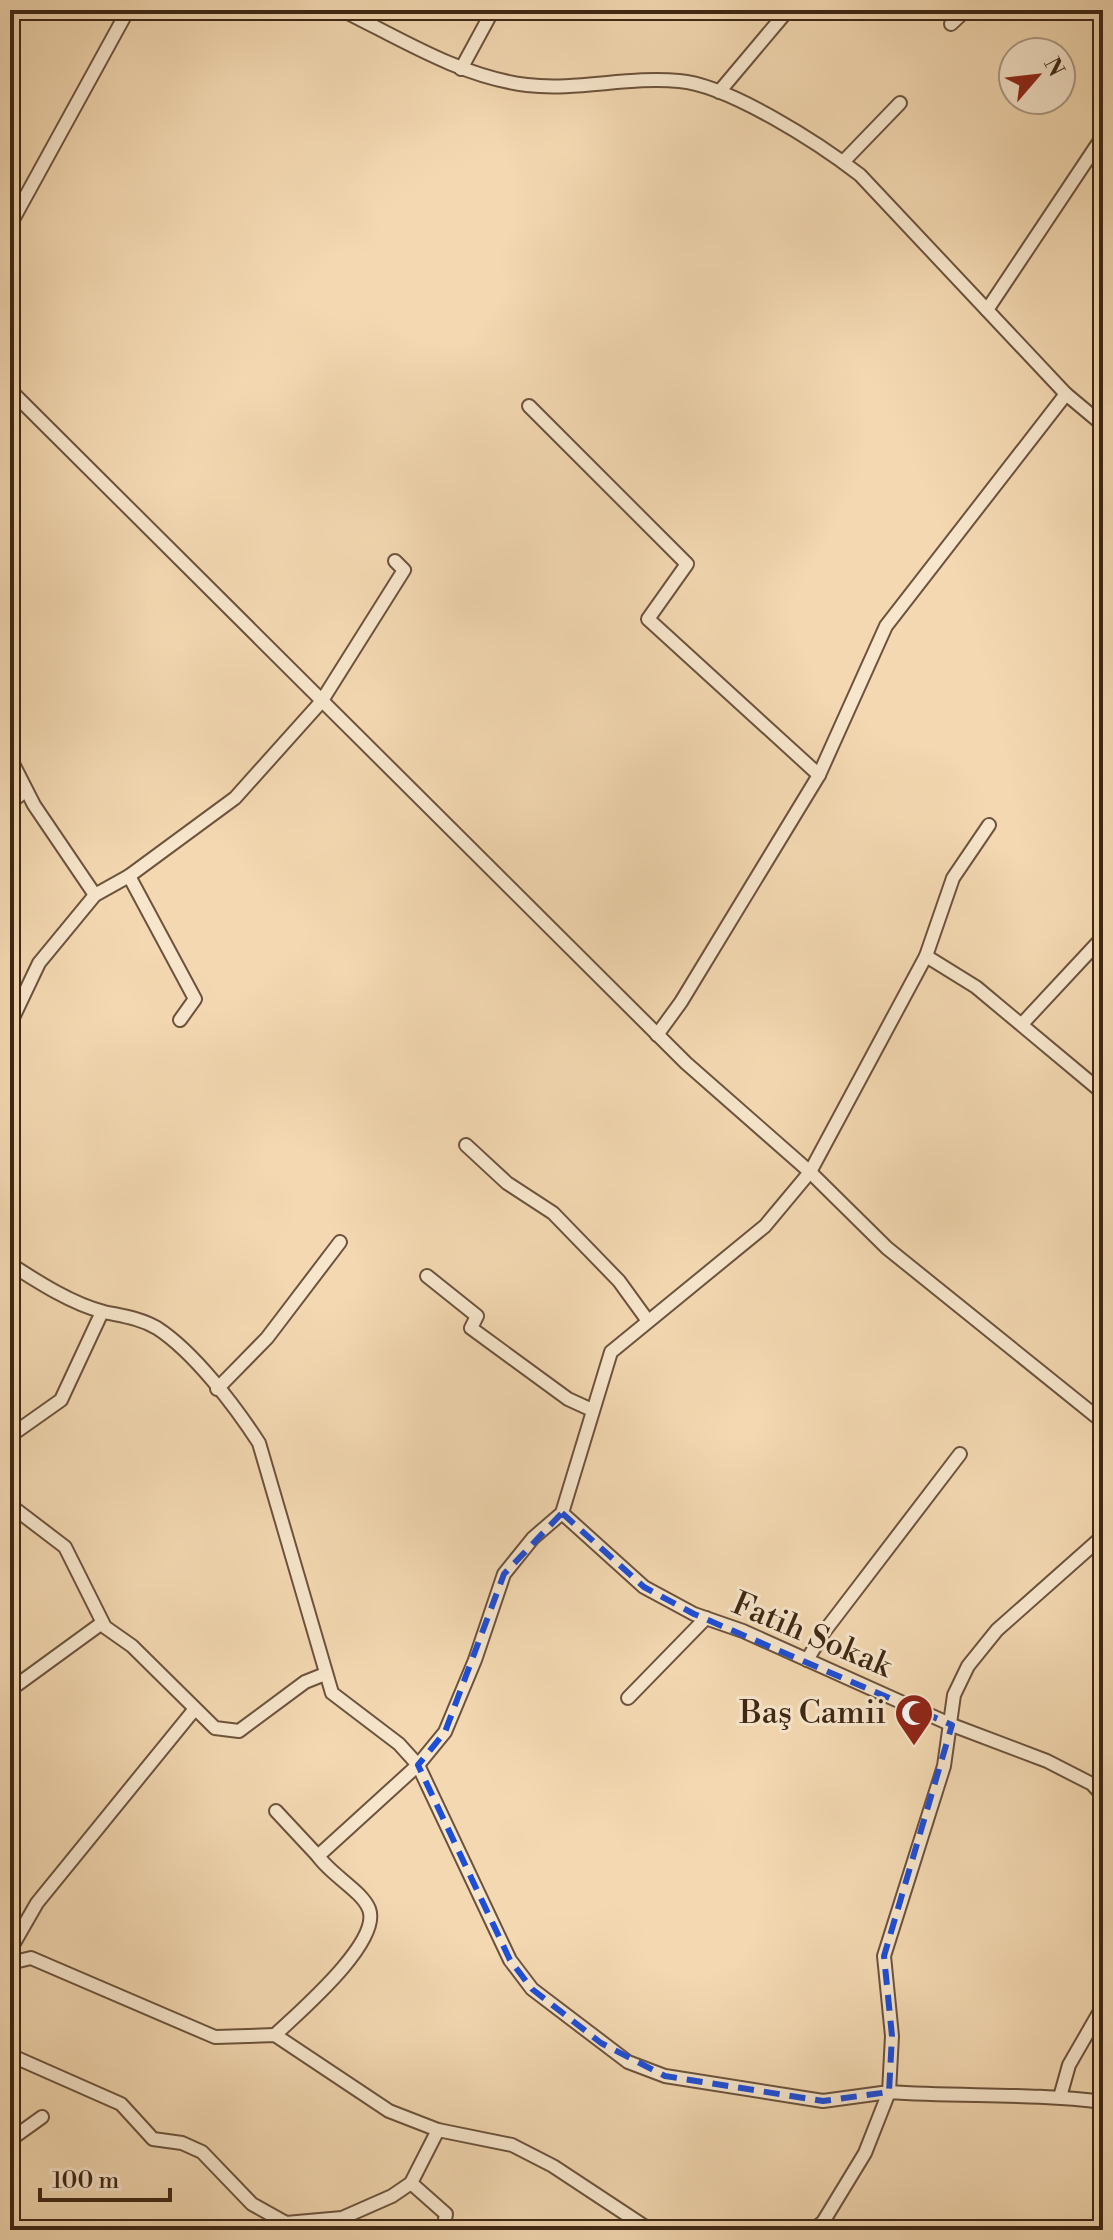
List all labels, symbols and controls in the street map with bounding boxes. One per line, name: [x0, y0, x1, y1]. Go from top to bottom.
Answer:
north arrow: [997, 36, 1077, 116]
text: N: [1037, 53, 1070, 82]
street label: Fatih Sokak: [726, 1583, 900, 1687]
mosque icon: Baş Camii: [893, 1692, 935, 1747]
place label: Baş Camii: [738, 1693, 886, 1733]
scale bar: [40, 2152, 170, 2202]
text: 100 m: [52, 2166, 119, 2196]

